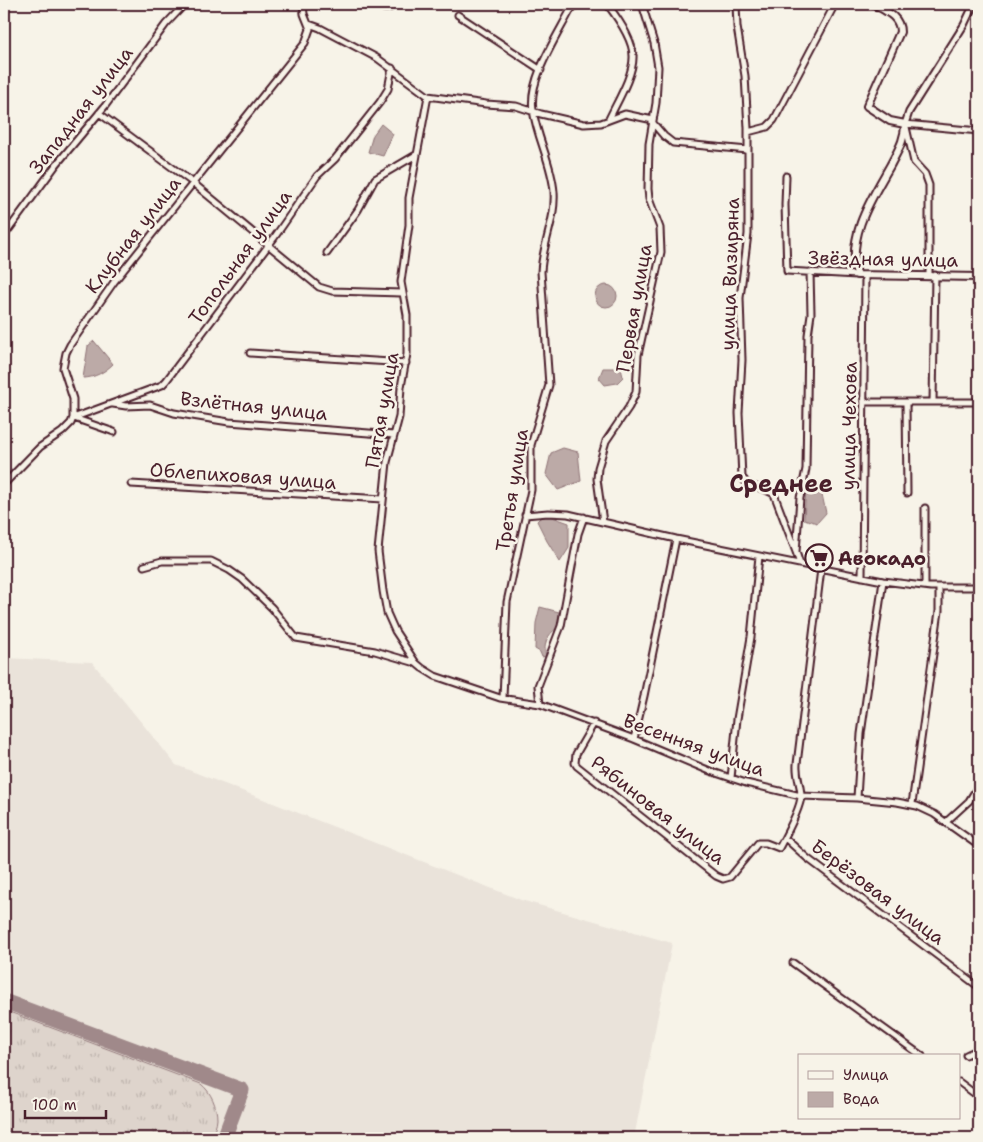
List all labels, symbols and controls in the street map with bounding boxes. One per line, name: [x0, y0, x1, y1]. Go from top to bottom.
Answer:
street label: Западная улица: [23, 41, 139, 179]
street label: Клубная улица: [79, 171, 187, 299]
street label: Топольная улица: [183, 185, 297, 329]
street label: улица Визиряна: [715, 197, 745, 351]
street label: Первая улица: [610, 242, 658, 374]
street label: Звёздная улица: [808, 245, 959, 273]
street label: Пятая улица: [359, 350, 405, 470]
street label: улица Чехова: [835, 361, 863, 491]
street label: Взлётная улица: [179, 386, 329, 426]
street label: Третья улица: [490, 427, 534, 553]
street label: Облепиховая улица: [149, 457, 337, 495]
district label: Среднее: [729, 468, 833, 500]
supermarket icon: Авокадо: [804, 543, 834, 573]
place label: Авокадо: [838, 546, 926, 571]
street label: Весенняя улица: [620, 708, 768, 782]
street label: Рябиновая улица: [586, 750, 730, 870]
street label: Берёзовая улица: [806, 833, 950, 951]
legend: [798, 1054, 960, 1120]
text: Улица: [843, 1065, 889, 1085]
scale bar: [25, 1087, 106, 1119]
text: Вода: [843, 1089, 880, 1109]
text: 100 m: [32, 1095, 77, 1115]

